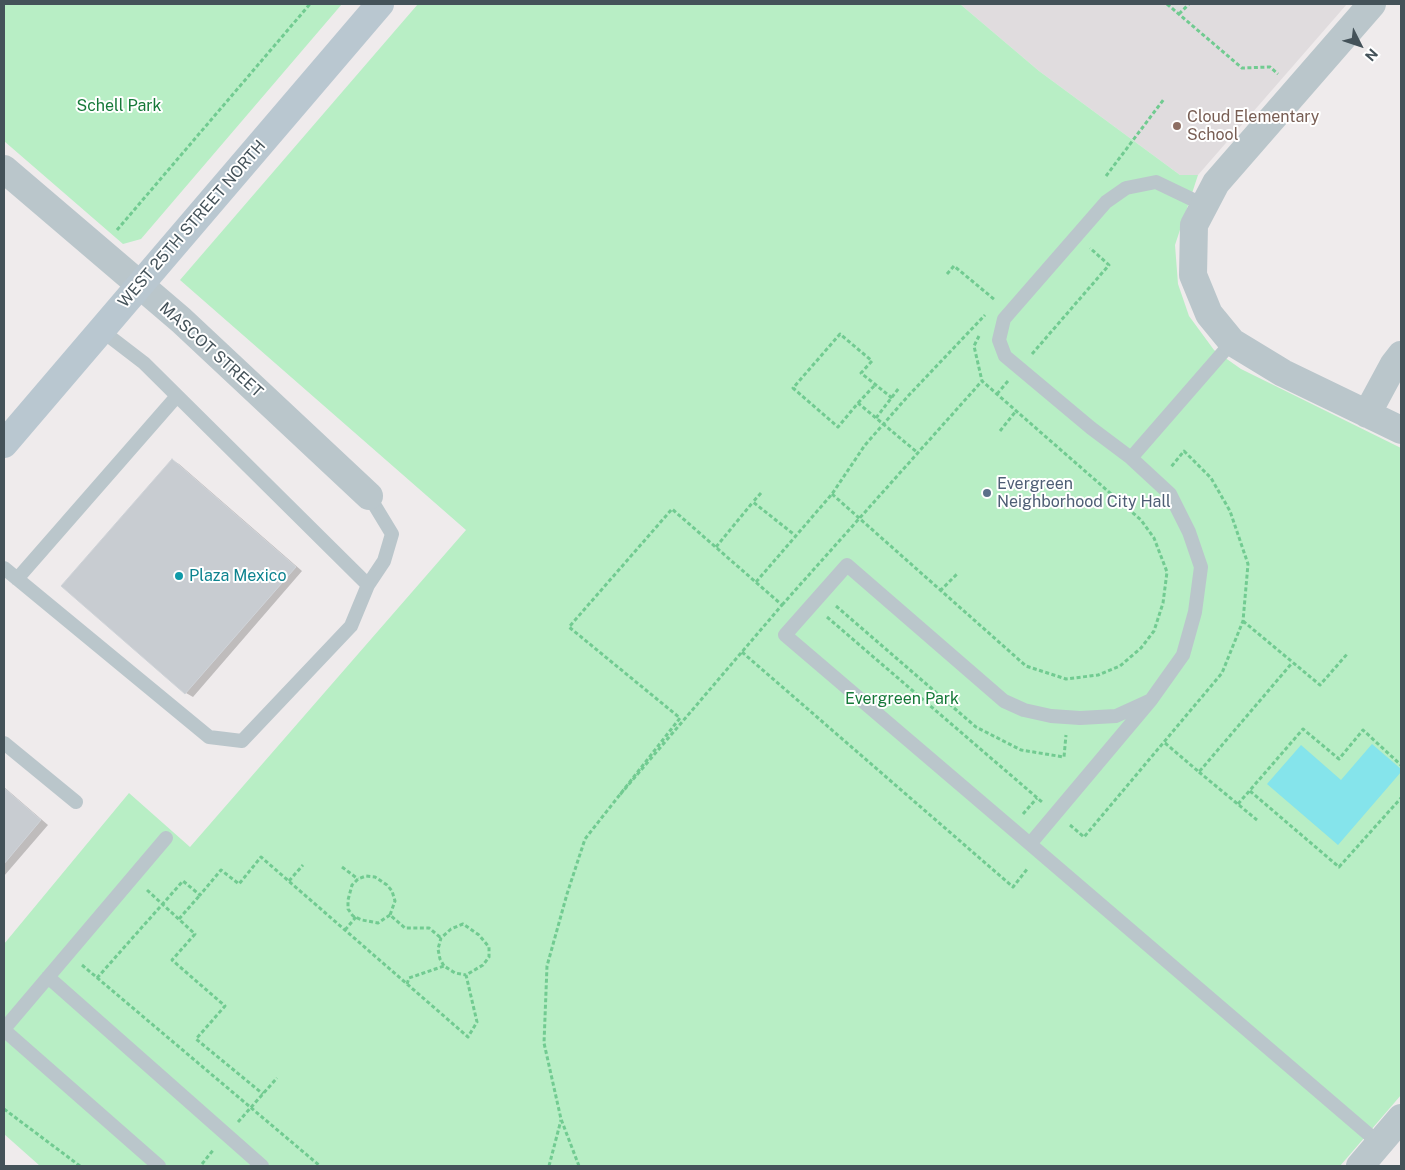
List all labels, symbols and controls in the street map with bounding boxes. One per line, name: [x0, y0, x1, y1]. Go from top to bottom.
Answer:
north arrow: [1335, 20, 1385, 70]
text: N: [1362, 45, 1381, 64]
park label: Schell Park: [76, 96, 162, 116]
place label: Cloud Elementary School: [1187, 107, 1319, 145]
marker: Cloud Elementary School: [1171, 120, 1183, 132]
street label: WEST 25TH STREET NORTH: [114, 137, 270, 311]
street label: MASCOT STREET: [155, 299, 267, 401]
place label: Evergreen Neighborhood City Hall: [997, 474, 1171, 512]
marker: Evergreen Neighborhood City Hall: [981, 487, 993, 499]
place label: Plaza Mexico: [189, 566, 287, 586]
marker: Plaza Mexico: [173, 570, 185, 582]
park label: Evergreen Park: [845, 689, 959, 709]

